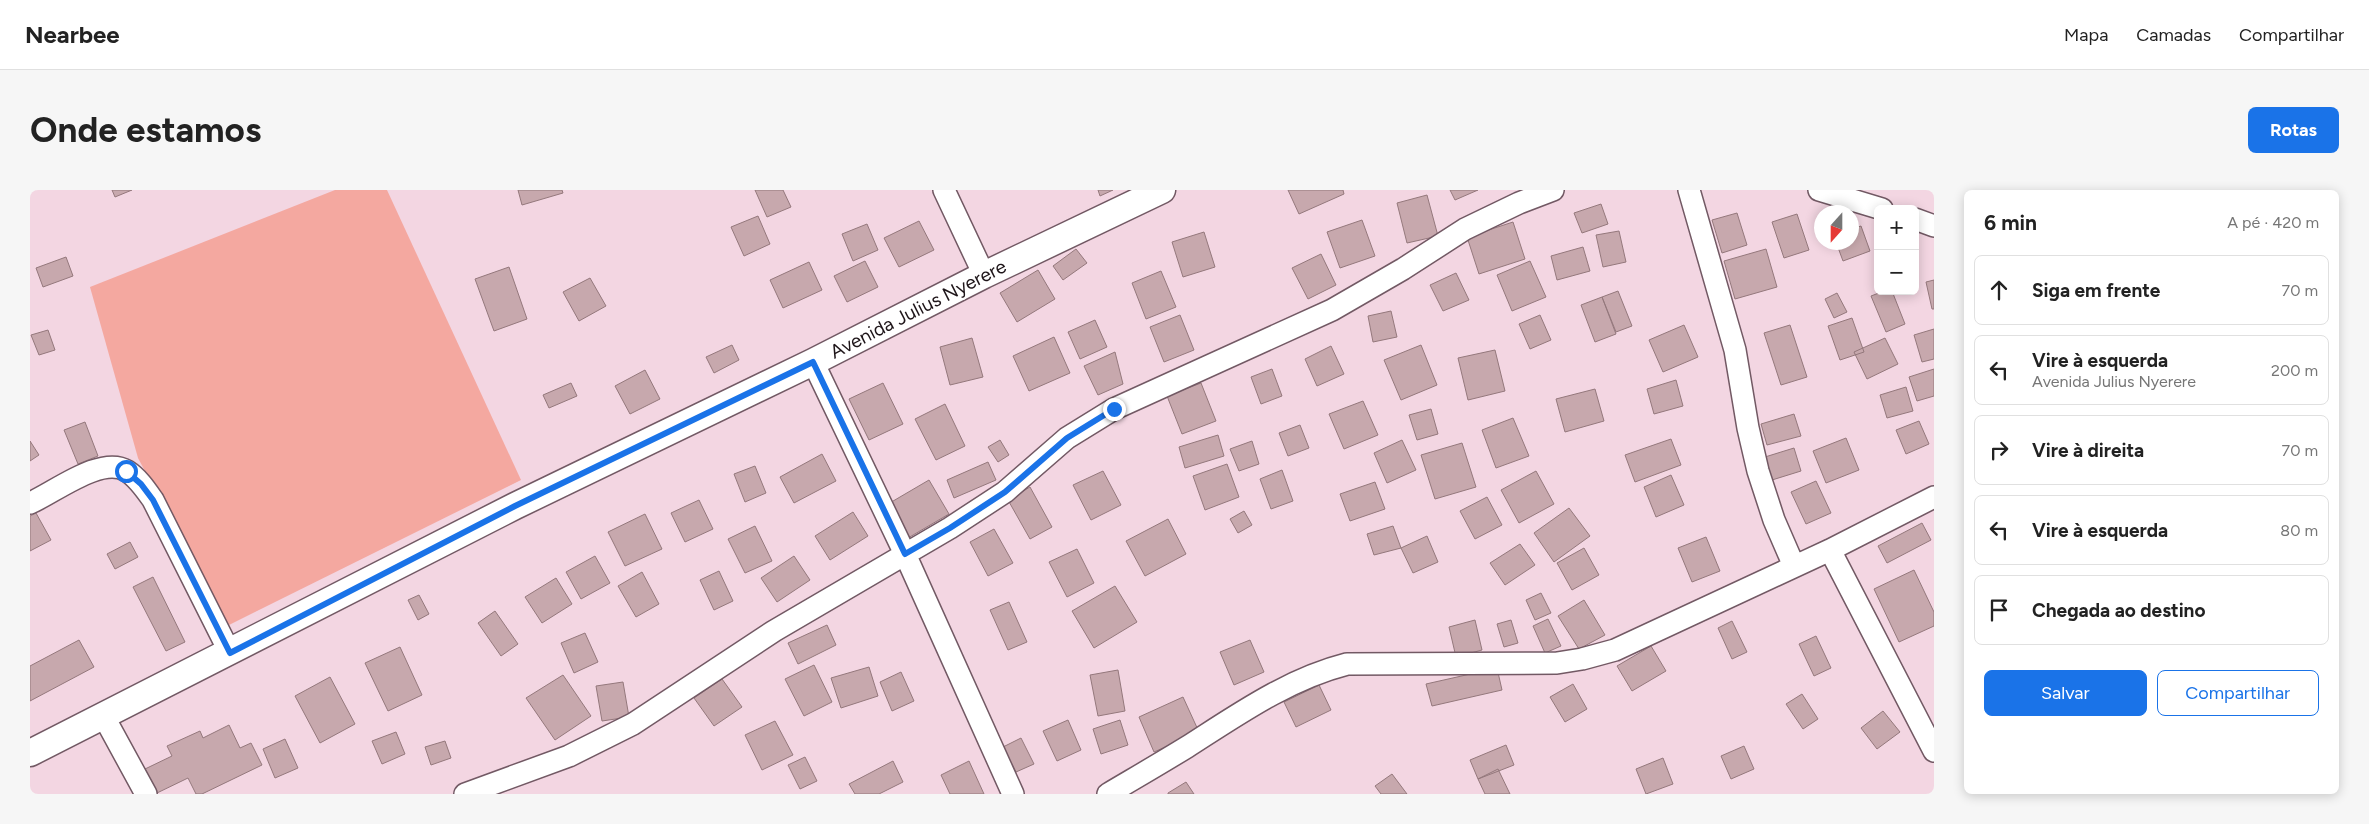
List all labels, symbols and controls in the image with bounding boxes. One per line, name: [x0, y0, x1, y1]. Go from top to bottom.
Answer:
text: Nearbee: [25, 20, 120, 49]
text: Mapa: [2064, 24, 2108, 46]
text: Camadas: [2136, 24, 2211, 46]
text: Compartilhar: [2239, 24, 2344, 46]
button: Rotas: [2248, 107, 2339, 153]
text: Onde estamos: [30, 109, 261, 151]
north arrow: [1814, 205, 1859, 250]
map controls: [1874, 205, 1919, 295]
button: +: [1874, 205, 1919, 250]
text: 6 min: [1984, 210, 2037, 235]
text: A pé · 420 m: [2227, 213, 2319, 232]
button: −: [1874, 250, 1919, 295]
street label: Avenida Julius Nyerere: [826, 255, 1010, 363]
icon: ahead: [1985, 276, 2013, 304]
text: Siga em frente: [2032, 279, 2160, 302]
text: 70 m: [2282, 281, 2318, 300]
text: Vire à esquerda: [2032, 349, 2168, 372]
icon: left: [1985, 356, 2013, 384]
text: 200 m: [2271, 361, 2318, 380]
text: Avenida Julius Nyerere: [2032, 372, 2196, 391]
route end: [1103, 398, 1126, 421]
icon: right: [1985, 436, 2013, 464]
text: Vire à direita: [2032, 439, 2144, 462]
text: 70 m: [2282, 441, 2318, 460]
route start: [115, 460, 138, 483]
icon: left: [1985, 516, 2013, 544]
text: Vire à esquerda: [2032, 519, 2168, 542]
text: 80 m: [2280, 521, 2318, 540]
icon: arrive: [1985, 596, 2013, 624]
text: Chegada ao destino: [2032, 599, 2205, 622]
button: Salvar: [1984, 670, 2147, 716]
button: Compartilhar: [2157, 670, 2319, 716]

